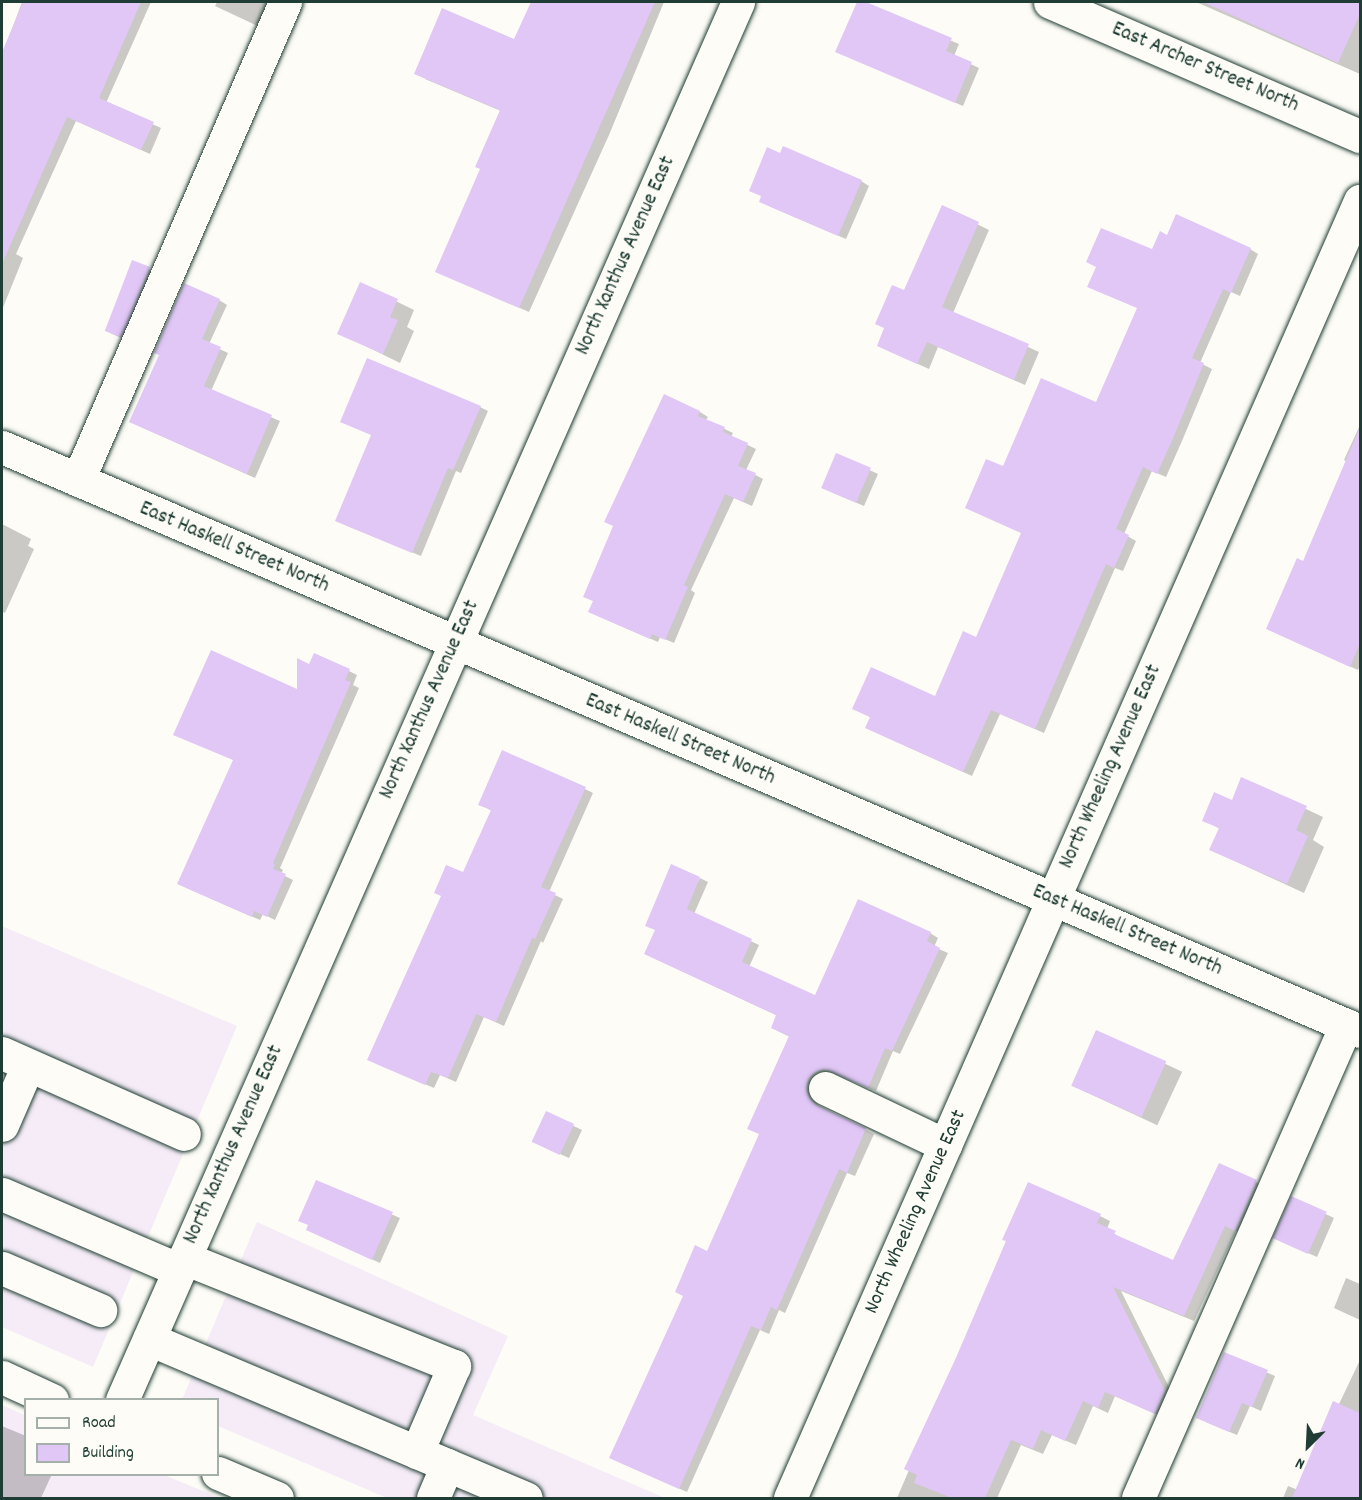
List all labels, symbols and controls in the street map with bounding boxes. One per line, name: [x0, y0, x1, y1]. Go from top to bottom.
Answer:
street label: East Archer Street North: [1108, 17, 1302, 119]
street label: North Xanthus Avenue East: [571, 153, 681, 359]
street label: East Haskell Street North: [135, 497, 333, 599]
street label: North Xanthus Avenue East: [375, 597, 485, 803]
street label: North Wheeling Avenue East: [1055, 661, 1167, 873]
street label: East Haskell Street North: [581, 689, 779, 791]
street label: East Haskell Street North: [1028, 880, 1226, 982]
street label: North Xanthus Avenue East: [179, 1042, 289, 1248]
street label: North Wheeling Avenue East: [860, 1106, 972, 1318]
legend: [24, 1398, 219, 1476]
text: Road: [82, 1411, 116, 1436]
north arrow: [1278, 1416, 1338, 1476]
text: Building: [82, 1441, 134, 1466]
text: N: [1292, 1451, 1309, 1475]

